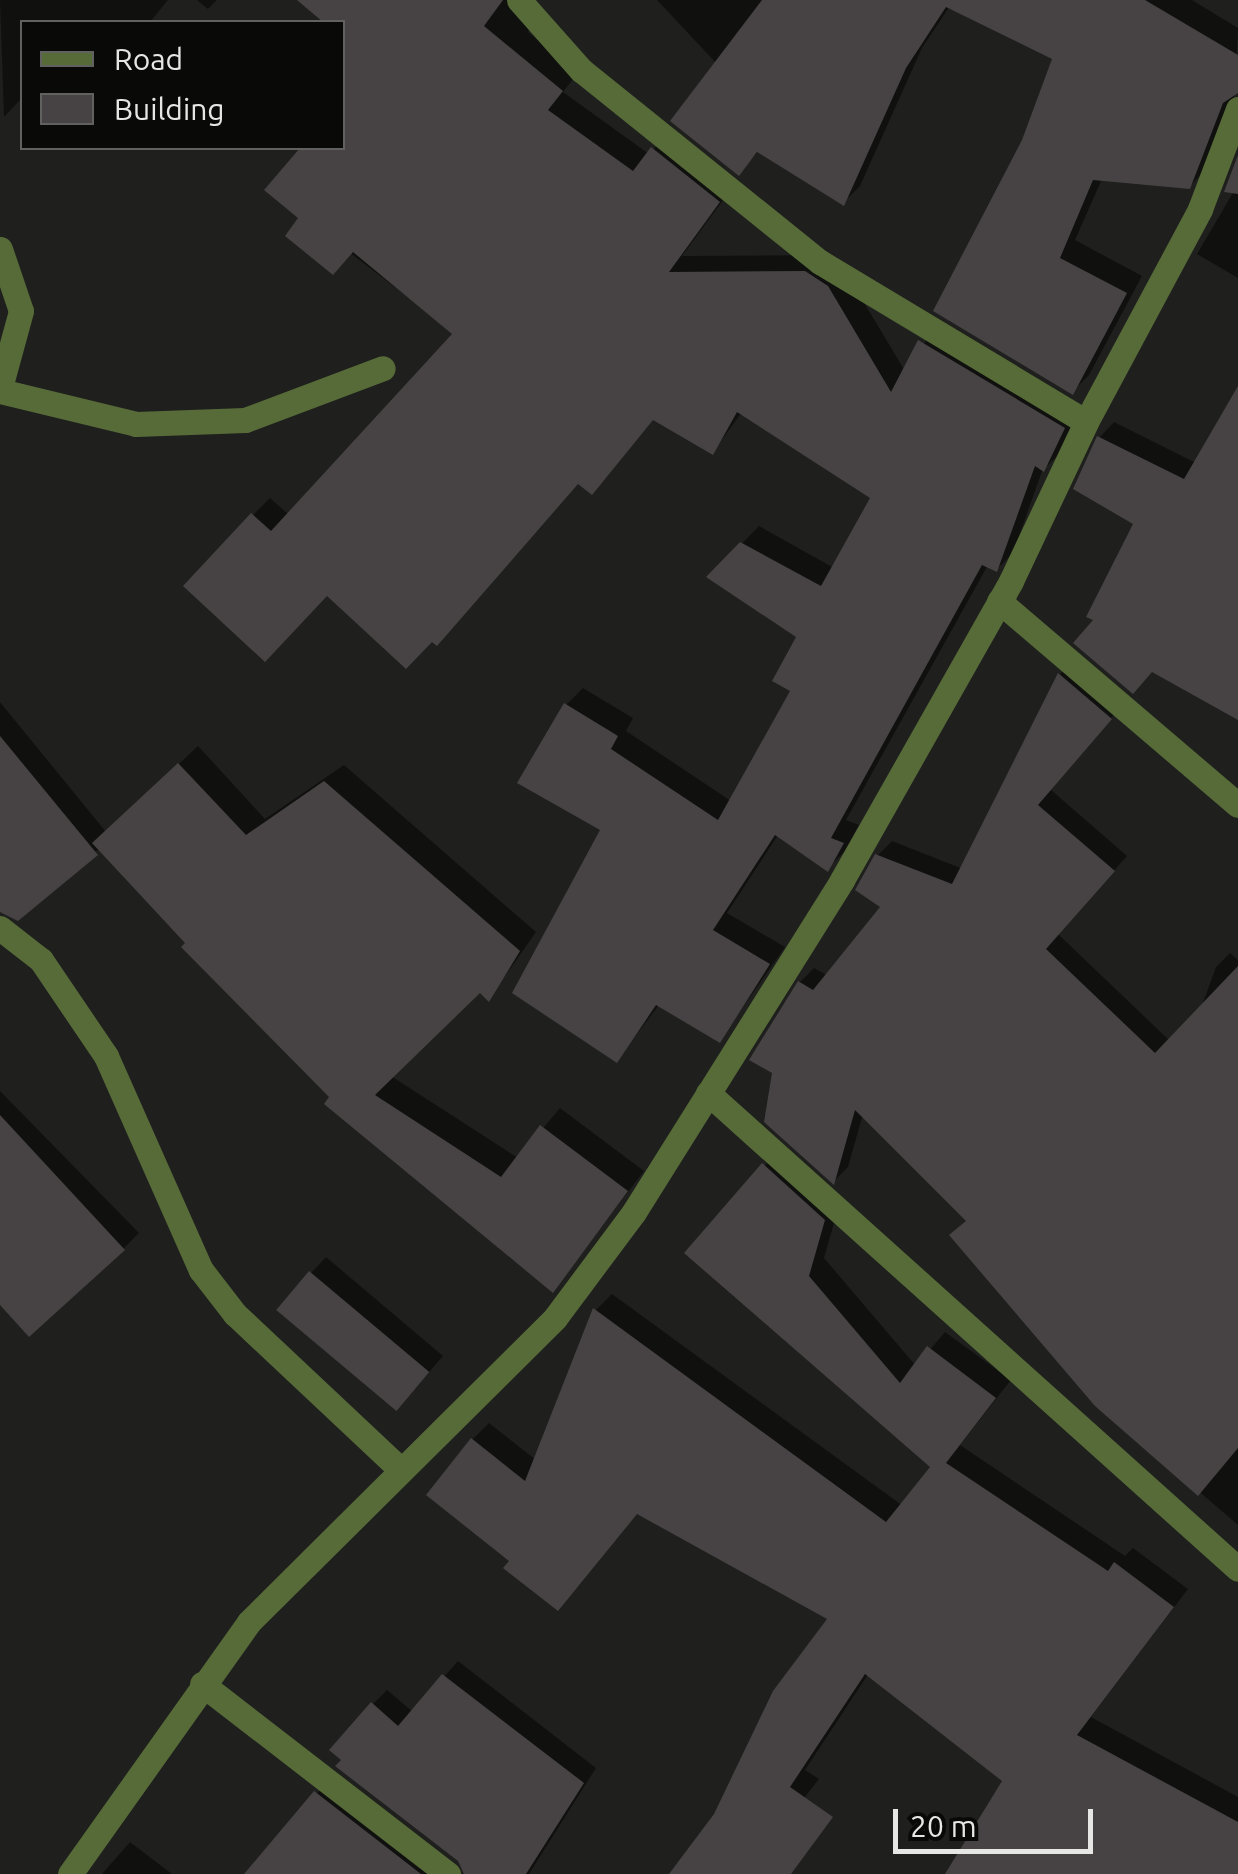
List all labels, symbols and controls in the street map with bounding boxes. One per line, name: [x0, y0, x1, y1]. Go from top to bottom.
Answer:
legend: [20, 20, 345, 150]
text: Road: [114, 42, 183, 76]
text: Building: [114, 92, 225, 126]
scale bar: [898, 1789, 1098, 1851]
text: 20 m: [910, 1809, 977, 1843]

